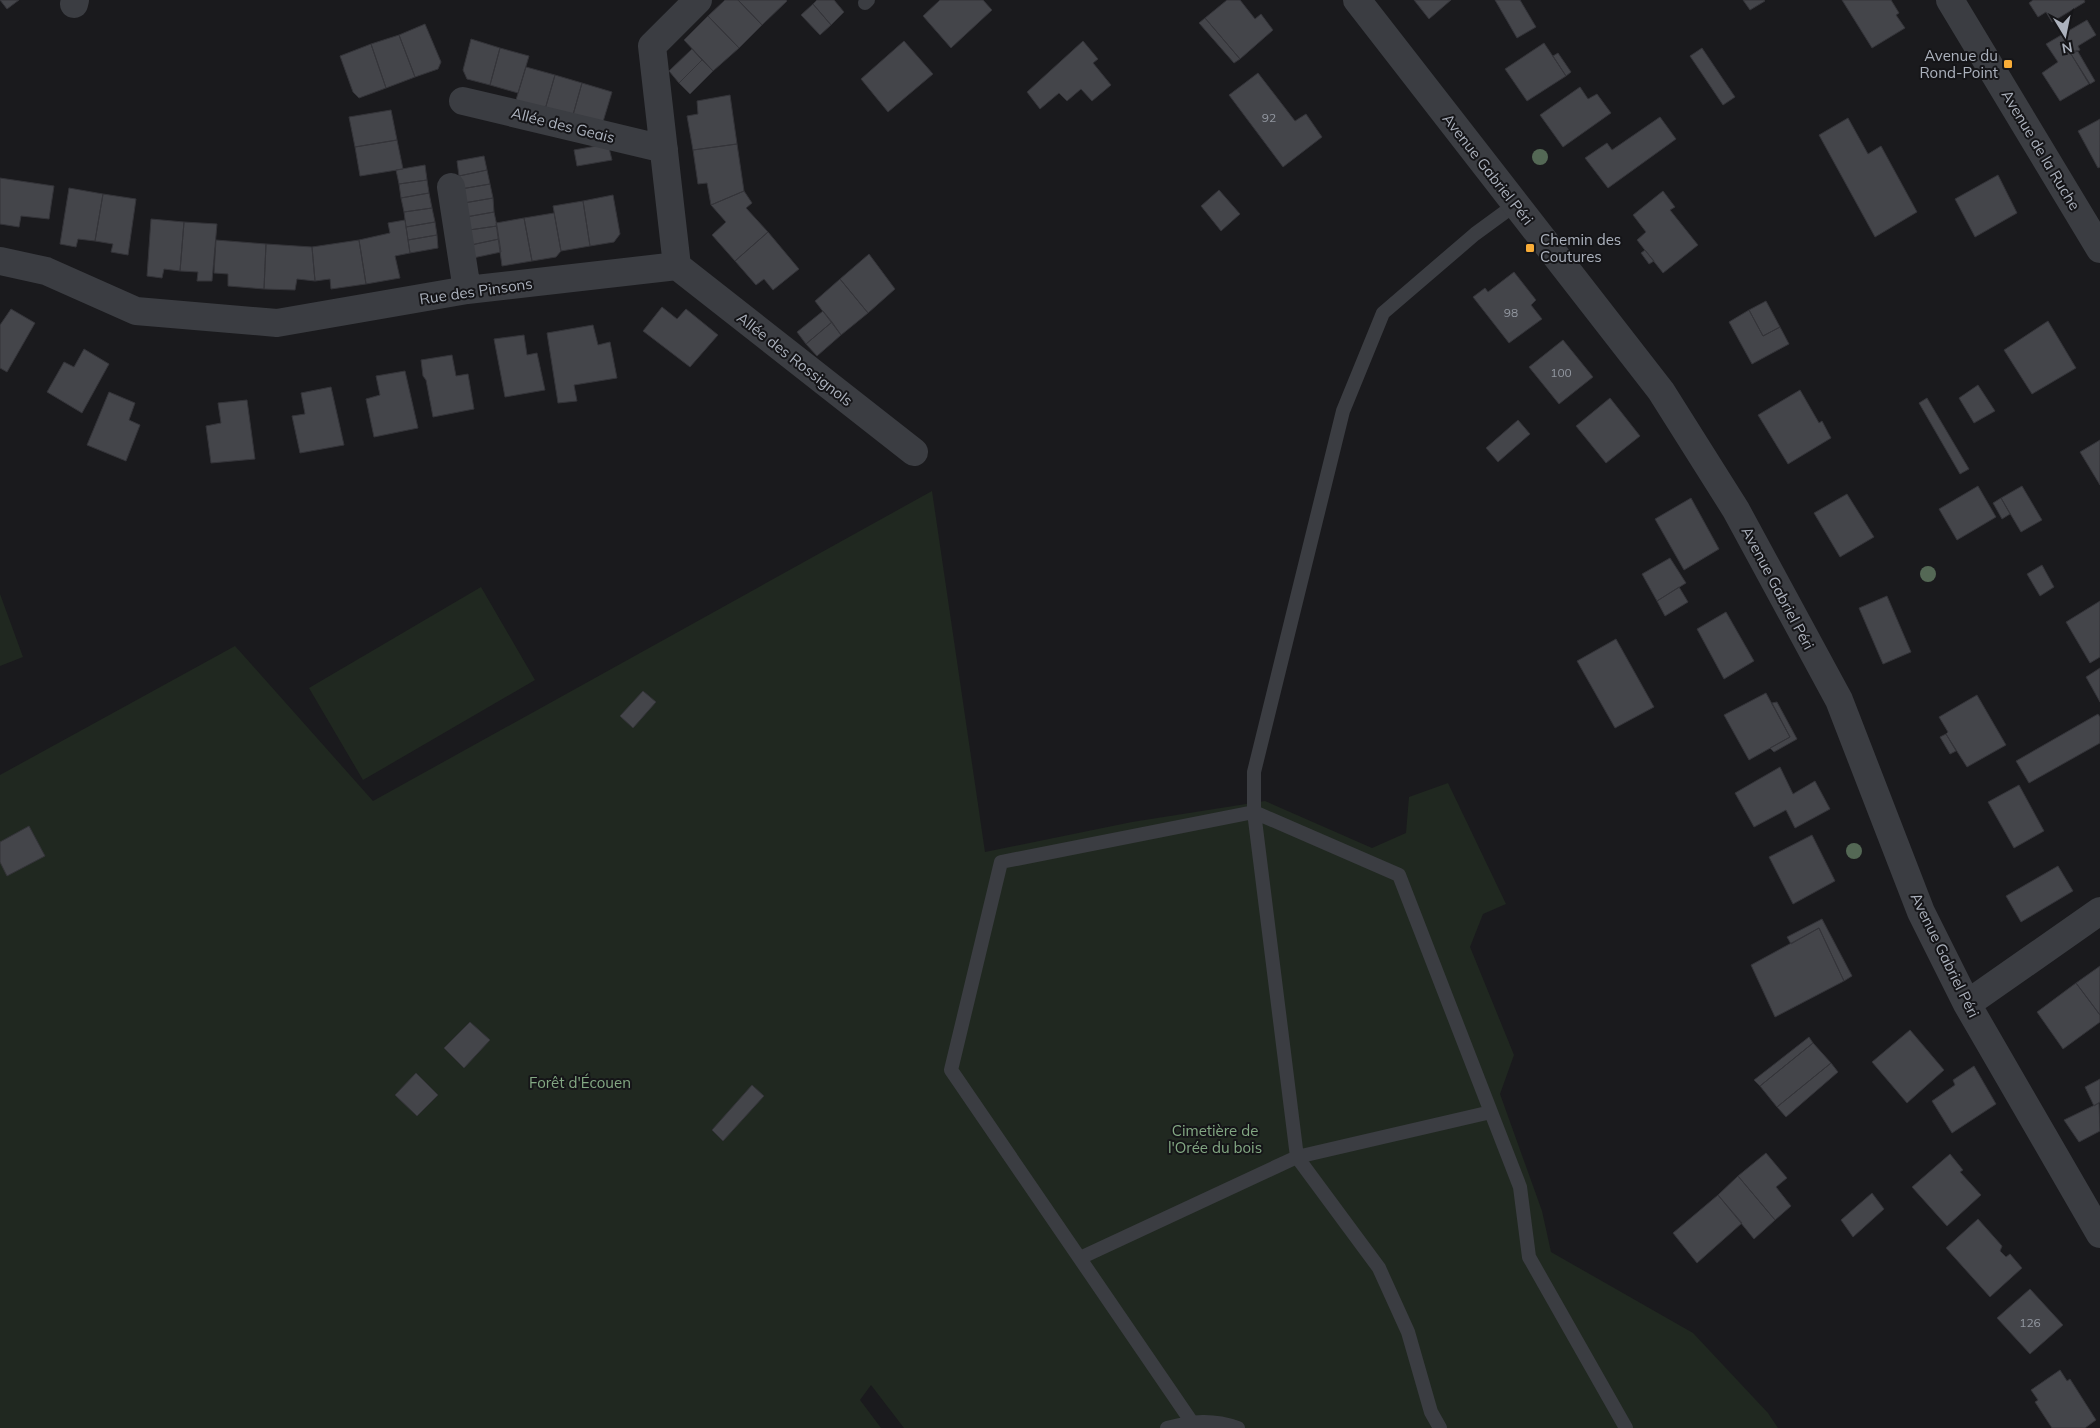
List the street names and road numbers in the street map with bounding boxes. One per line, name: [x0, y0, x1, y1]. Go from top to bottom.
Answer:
street label: Avenue de la Ruche: [1998, 86, 2084, 214]
street label: Allée des Geais: [509, 103, 617, 147]
street label: Avenue Gabriel Péri: [1439, 109, 1537, 229]
street label: Rue des Pinsons: [418, 274, 534, 308]
street label: Allée des Rossignols: [733, 308, 857, 410]
street label: Avenue Gabriel Péri: [1738, 523, 1818, 653]
street label: Avenue Gabriel Péri: [1907, 890, 1983, 1020]

